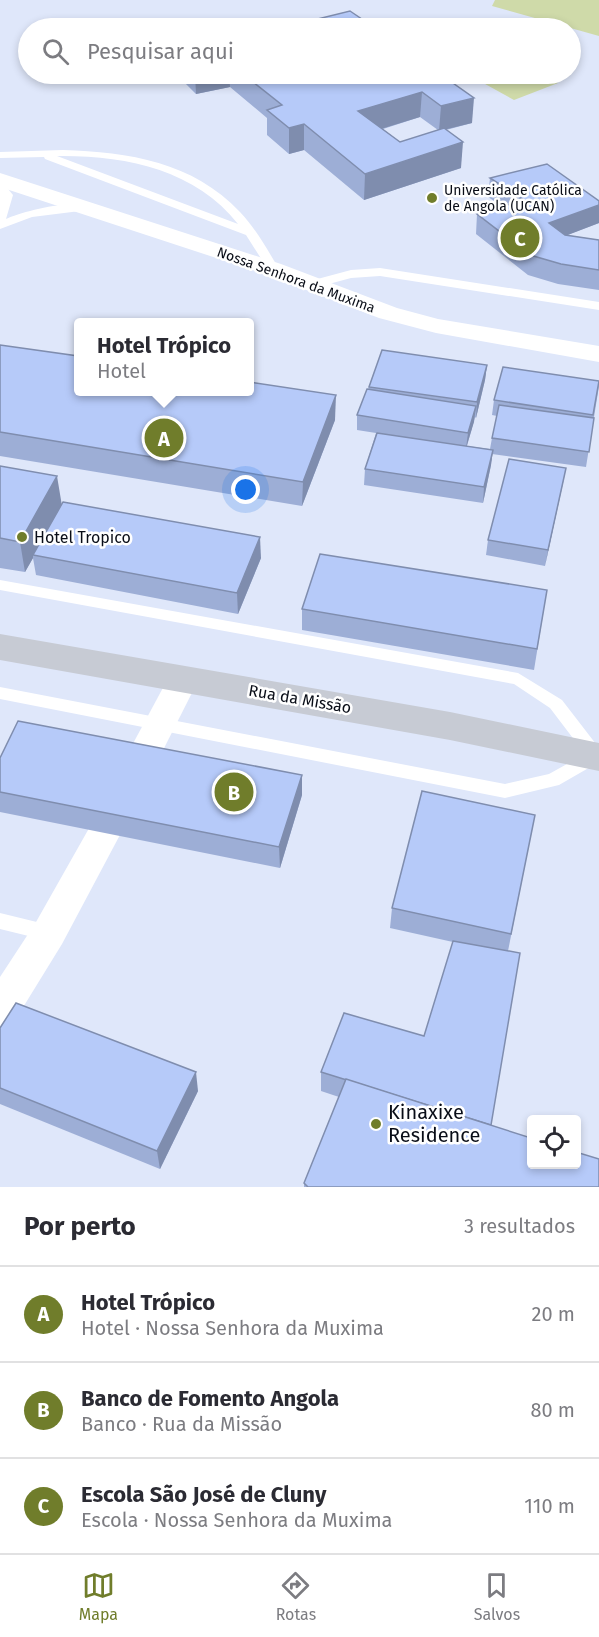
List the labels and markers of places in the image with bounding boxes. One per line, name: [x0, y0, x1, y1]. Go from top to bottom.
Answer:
place label: Universidade Católica de Angola (UCAN): [444, 182, 582, 215]
marker: Universidade Católica de Angola (UCAN): [425, 191, 439, 205]
pin: C: [500, 216, 540, 260]
pin: A: [144, 416, 184, 460]
place label: Hotel Tropico: [34, 528, 131, 547]
marker: Hotel Tropico: [15, 530, 29, 544]
pin: B: [214, 770, 254, 814]
place label: Kinaxixe Residence: [388, 1100, 480, 1147]
marker: Kinaxixe Residence: [369, 1117, 383, 1131]

